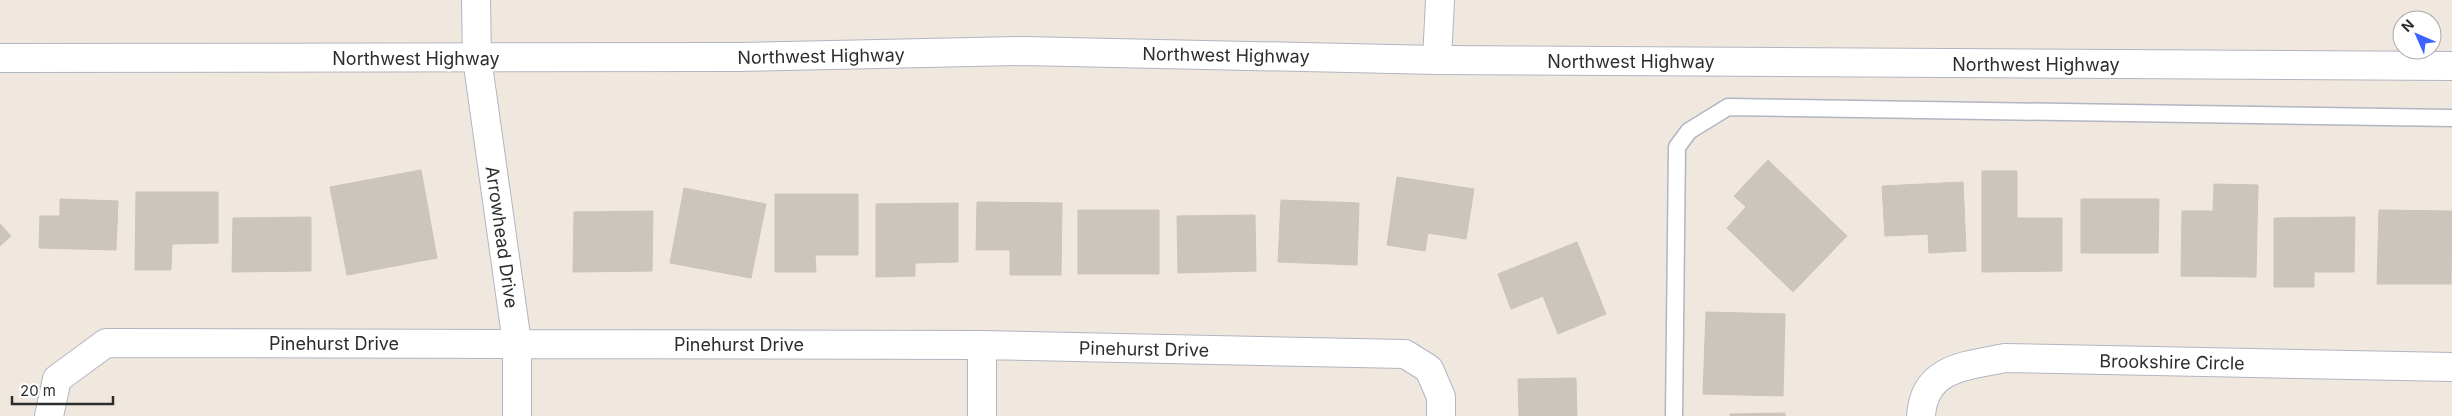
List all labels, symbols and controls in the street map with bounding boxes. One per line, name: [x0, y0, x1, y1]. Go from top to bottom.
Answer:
north arrow: [2392, 10, 2442, 60]
text: N: [2398, 16, 2417, 35]
street label: Northwest Highway: [1142, 43, 1310, 67]
street label: Northwest Highway: [737, 44, 905, 68]
street label: Northwest Highway: [332, 48, 500, 69]
street label: Northwest Highway: [1547, 51, 1715, 72]
street label: Northwest Highway: [1952, 54, 2120, 75]
street label: Arrowhead Drive: [482, 165, 522, 309]
street label: Pinehurst Drive: [269, 333, 399, 354]
street label: Pinehurst Drive: [674, 334, 804, 355]
street label: Pinehurst Drive: [1079, 337, 1209, 361]
street label: Brookshire Circle: [2099, 350, 2245, 374]
scale bar: [12, 374, 114, 406]
text: 20 m: [20, 381, 56, 400]

